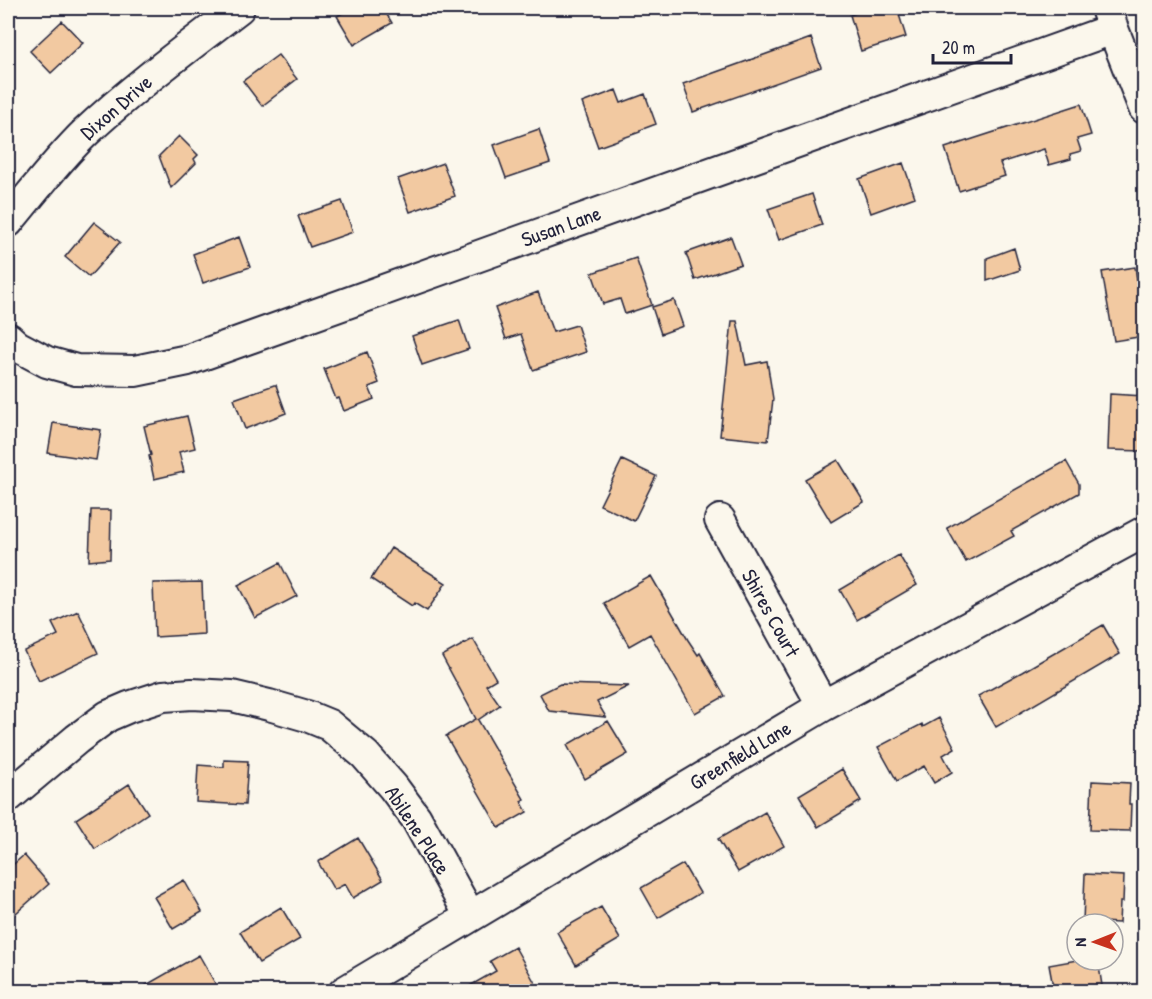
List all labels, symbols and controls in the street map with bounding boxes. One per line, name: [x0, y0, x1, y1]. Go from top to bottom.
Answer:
scale bar: [933, 27, 1011, 65]
text: 20 m: [942, 35, 975, 60]
street label: Dixon Drive: [74, 68, 158, 146]
street label: Susan Lane: [517, 198, 605, 254]
street label: Shires Court: [735, 564, 807, 663]
street label: Greenfield Lane: [684, 713, 796, 797]
street label: Abilene Place: [378, 780, 458, 880]
north arrow: [1065, 912, 1125, 972]
text: N: [1069, 937, 1091, 947]

